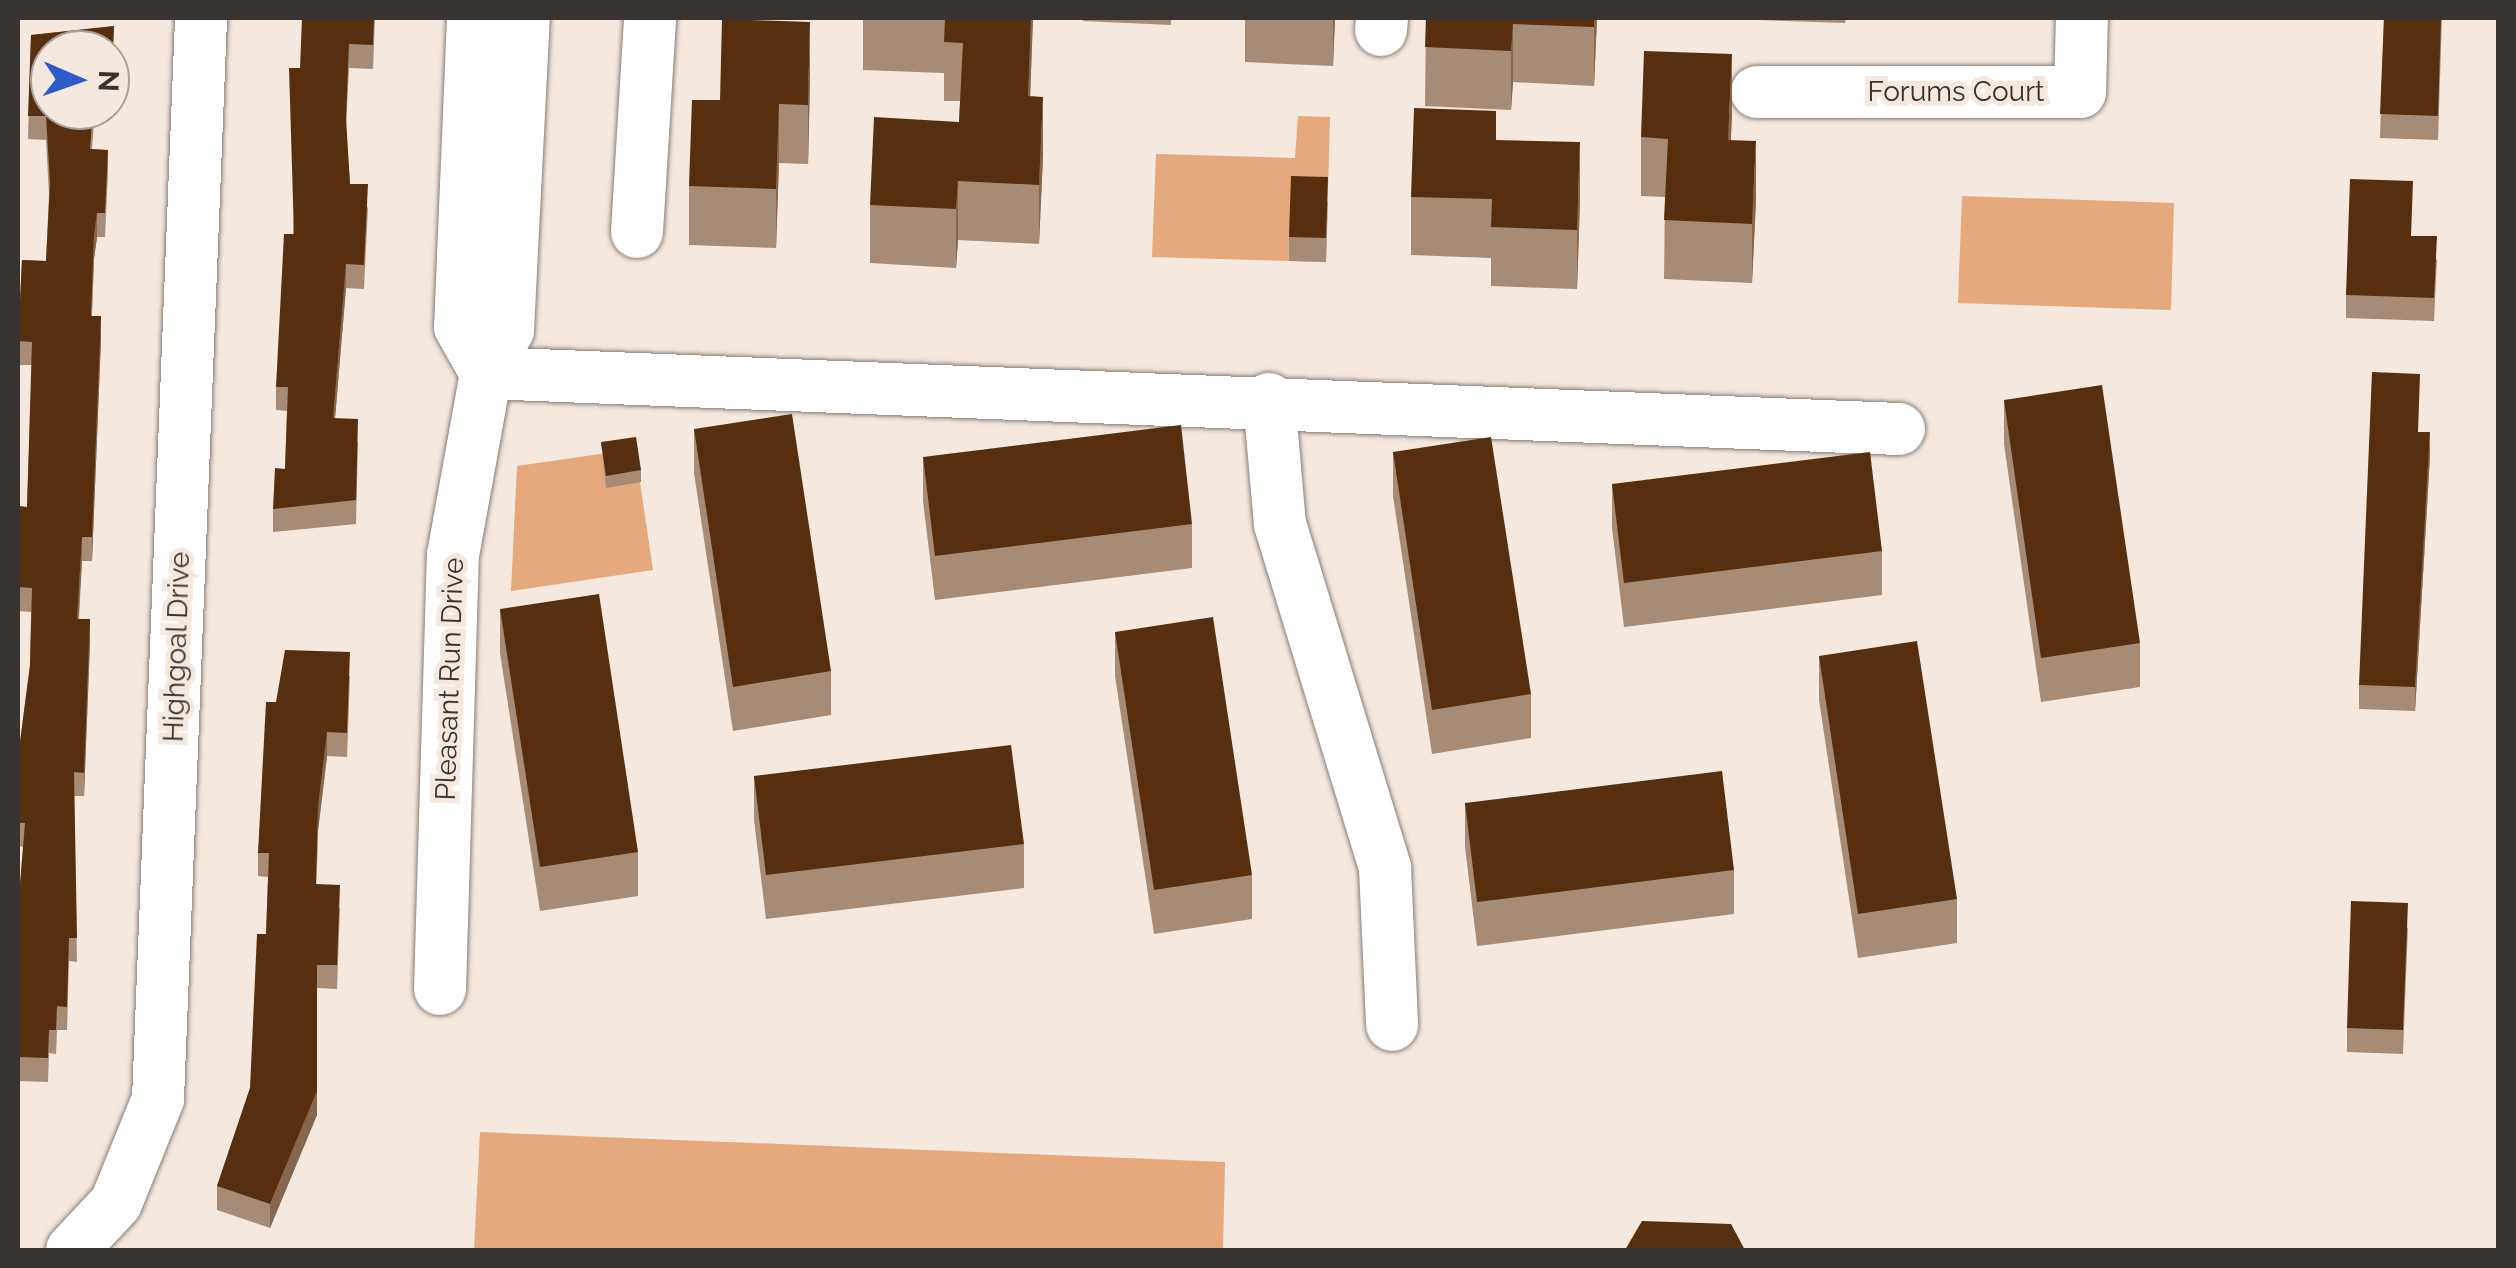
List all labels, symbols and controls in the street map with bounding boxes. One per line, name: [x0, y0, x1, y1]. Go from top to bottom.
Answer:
north arrow: [30, 30, 130, 130]
text: N: [92, 70, 125, 92]
street label: Forums Court: [1868, 75, 2044, 109]
street label: Highgoal Drive: [157, 551, 197, 743]
street label: Pleasant Run Drive: [429, 557, 471, 801]

